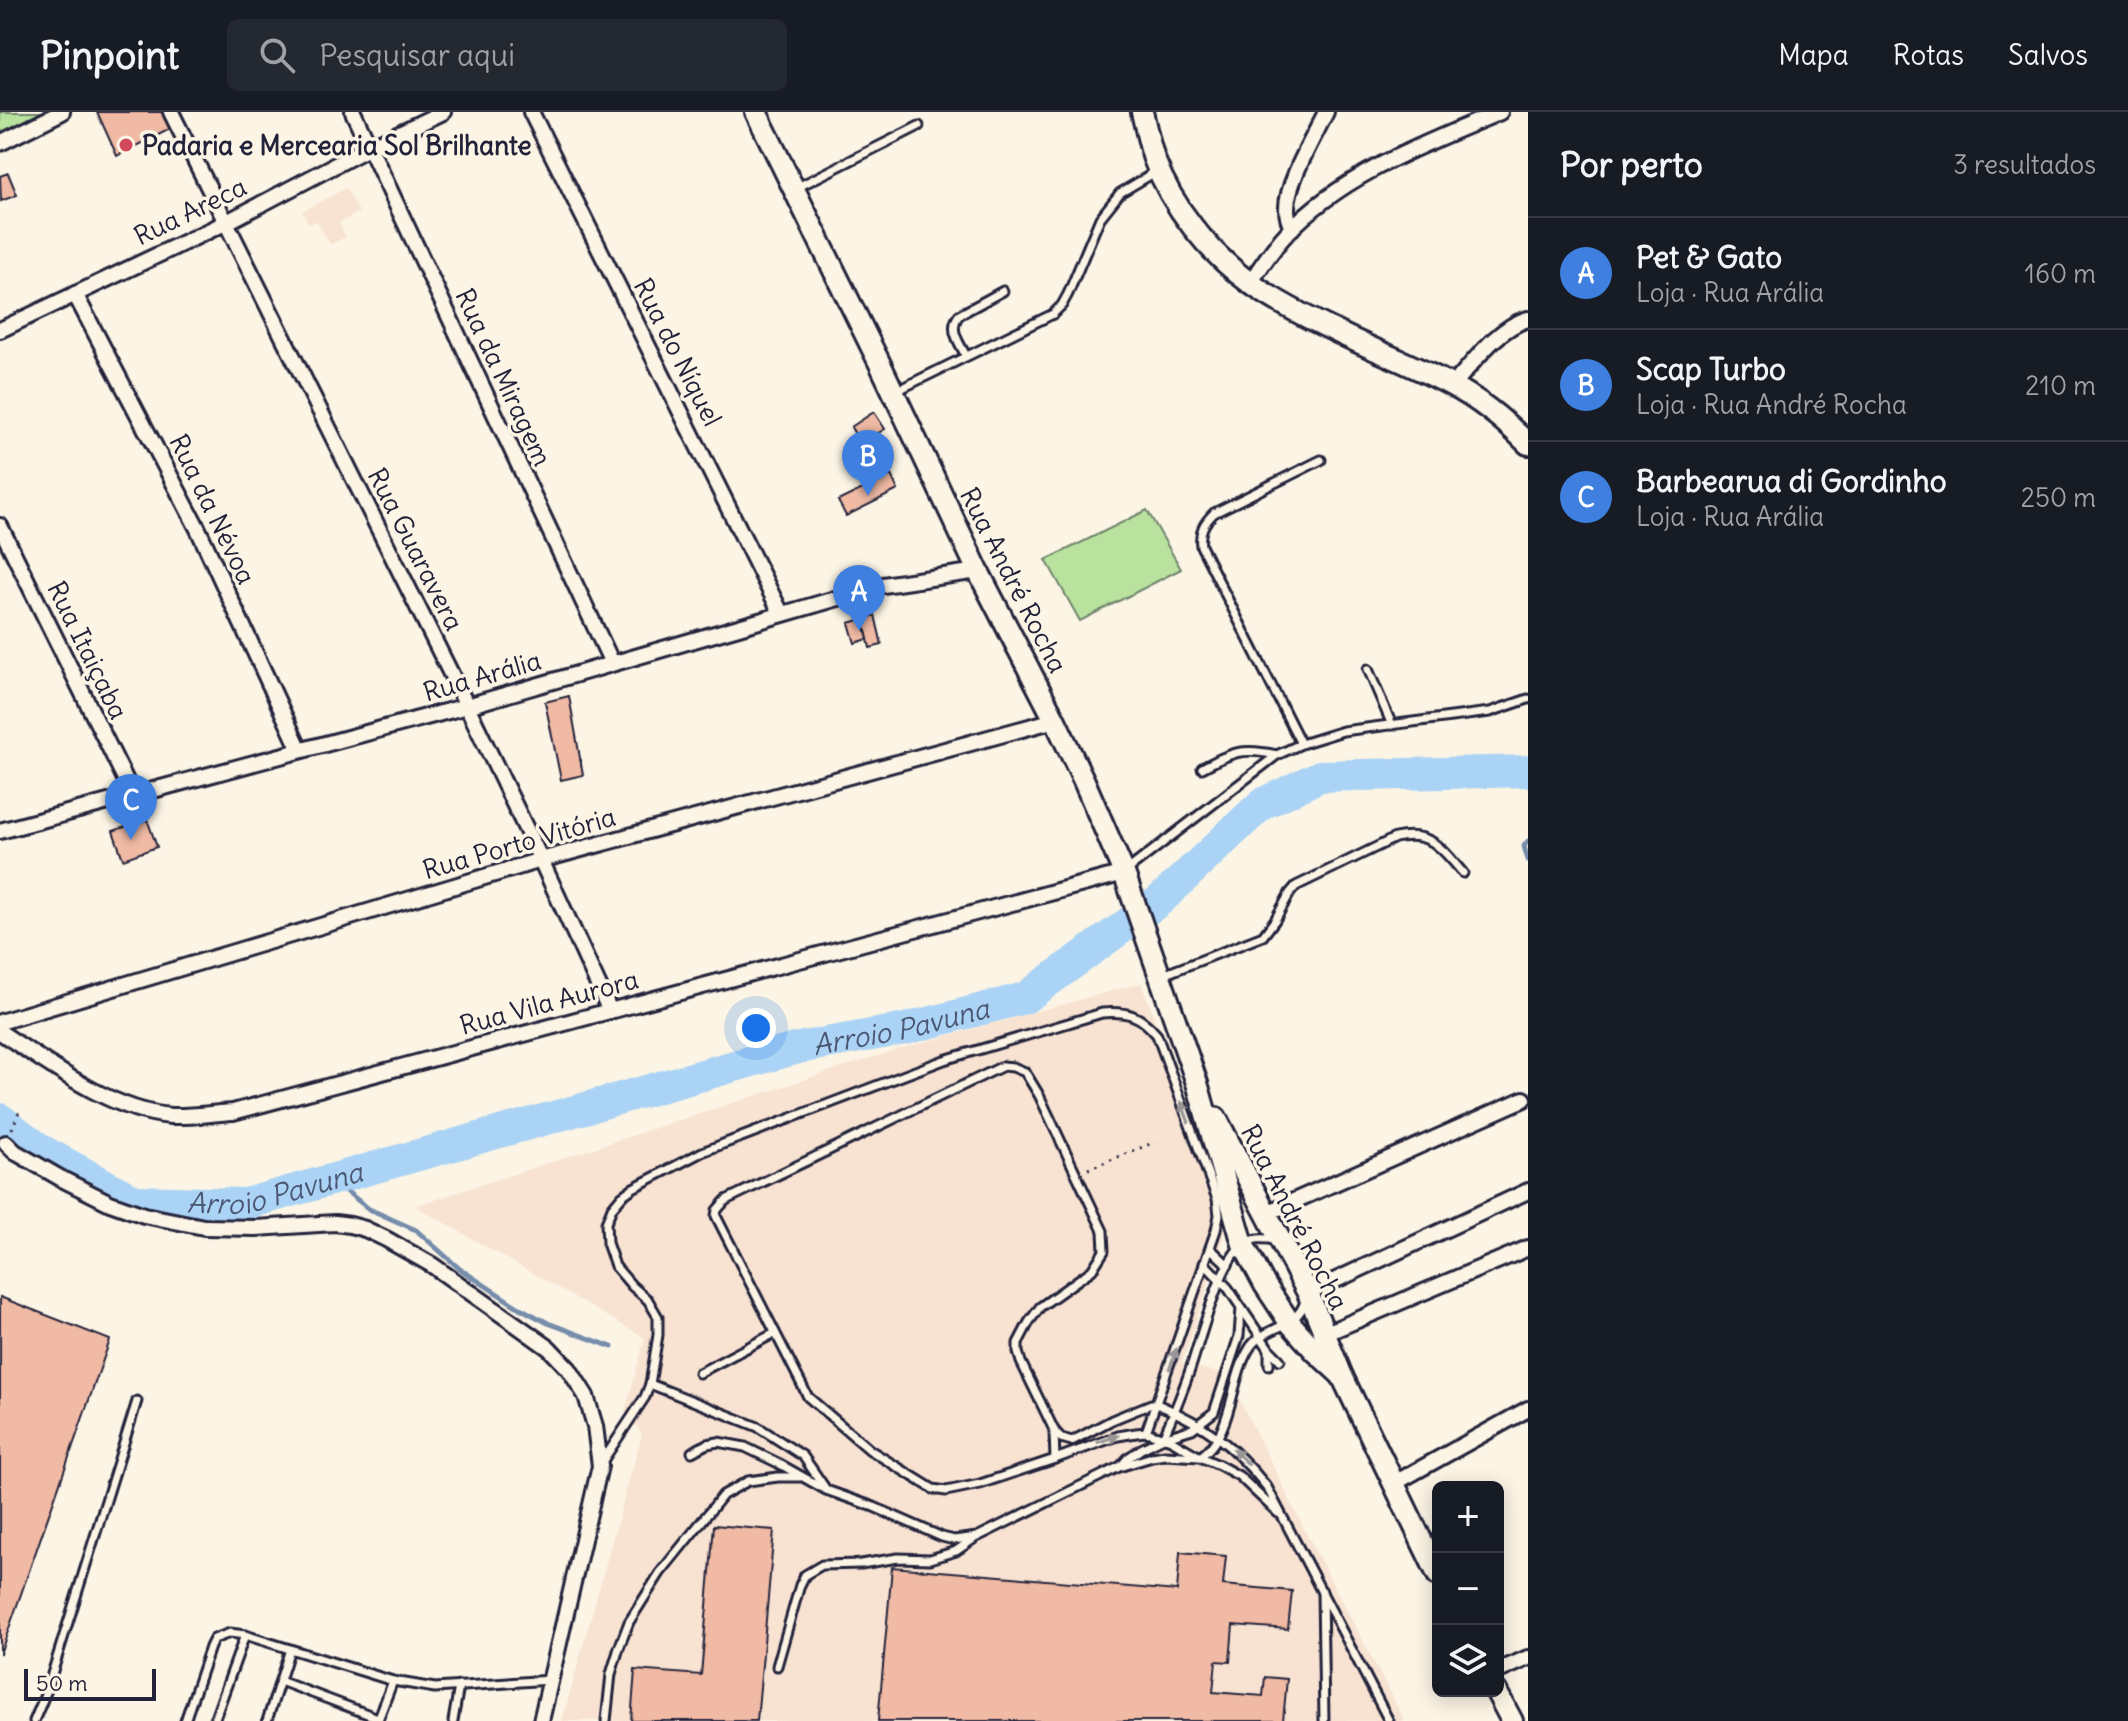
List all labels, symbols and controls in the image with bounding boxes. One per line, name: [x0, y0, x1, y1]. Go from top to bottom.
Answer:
search box: [227, 19, 787, 91]
text: Pinpoint: [40, 32, 179, 79]
icon: search: [255, 33, 299, 77]
text: Pesquisar aqui: [319, 36, 515, 74]
text: Mapa: [1778, 37, 1849, 73]
text: Rotas: [1893, 37, 1964, 73]
text: Salvos: [2008, 37, 2088, 73]
place label: Padaria e Mercearia Sol Brilhante: [142, 129, 531, 162]
marker: Padaria e Mercearia Sol Brilhante: [117, 136, 135, 154]
text: Por perto: [1560, 143, 1703, 186]
text: 3 resultados: [1953, 148, 2096, 181]
street label: Rua Areca: [128, 170, 252, 252]
text: Pet & Gato: [1636, 238, 1782, 276]
text: A: [1578, 257, 1594, 290]
text: 160 m: [2025, 257, 2096, 290]
street label: Rua do Níquel: [627, 273, 729, 431]
text: Loja · Rua Arália: [1636, 276, 1824, 309]
street label: Rua da Miragem: [448, 283, 560, 471]
text: Scap Turbo: [1636, 350, 1786, 388]
text: B: [1577, 369, 1595, 402]
text: 210 m: [2025, 369, 2096, 402]
text: Loja · Rua André Rocha: [1636, 388, 1907, 421]
street label: Rua da Névoa: [163, 429, 263, 589]
pin: B: [842, 430, 894, 496]
street label: Rua Guaravera: [361, 462, 471, 636]
text: Barbearua di Gordinho: [1636, 462, 1947, 500]
text: C: [1577, 481, 1595, 514]
text: 250 m: [2021, 481, 2096, 514]
street label: Rua André Rocha: [953, 482, 1075, 678]
text: Loja · Rua Arália: [1636, 500, 1824, 533]
pin: A: [833, 565, 885, 631]
street label: Rua Itaiçaba: [40, 575, 136, 725]
street label: Rua Arália: [419, 643, 545, 709]
pin: C: [105, 774, 157, 840]
street label: Rua Porto Vitória: [419, 800, 619, 886]
street label: Rua Vila Aurora: [456, 962, 642, 1042]
water label: Arroio Pavuna: [810, 990, 995, 1063]
your location: [736, 1008, 776, 1048]
one-way arrow: [1179, 1100, 1191, 1124]
street label: Rua André Rocha: [1234, 1119, 1356, 1315]
water label: Arroio Pavuna: [186, 1153, 369, 1222]
one-way arrow: [1167, 1347, 1179, 1371]
one-way arrow: [1096, 1433, 1120, 1445]
one-way arrow: [1232, 1448, 1251, 1466]
map controls: [1432, 1481, 1504, 1697]
button: +: [1432, 1481, 1504, 1553]
button: −: [1432, 1553, 1504, 1625]
button: layers: [1432, 1625, 1504, 1697]
scale bar: [24, 1665, 156, 1701]
text: 50 m: [36, 1669, 88, 1697]

